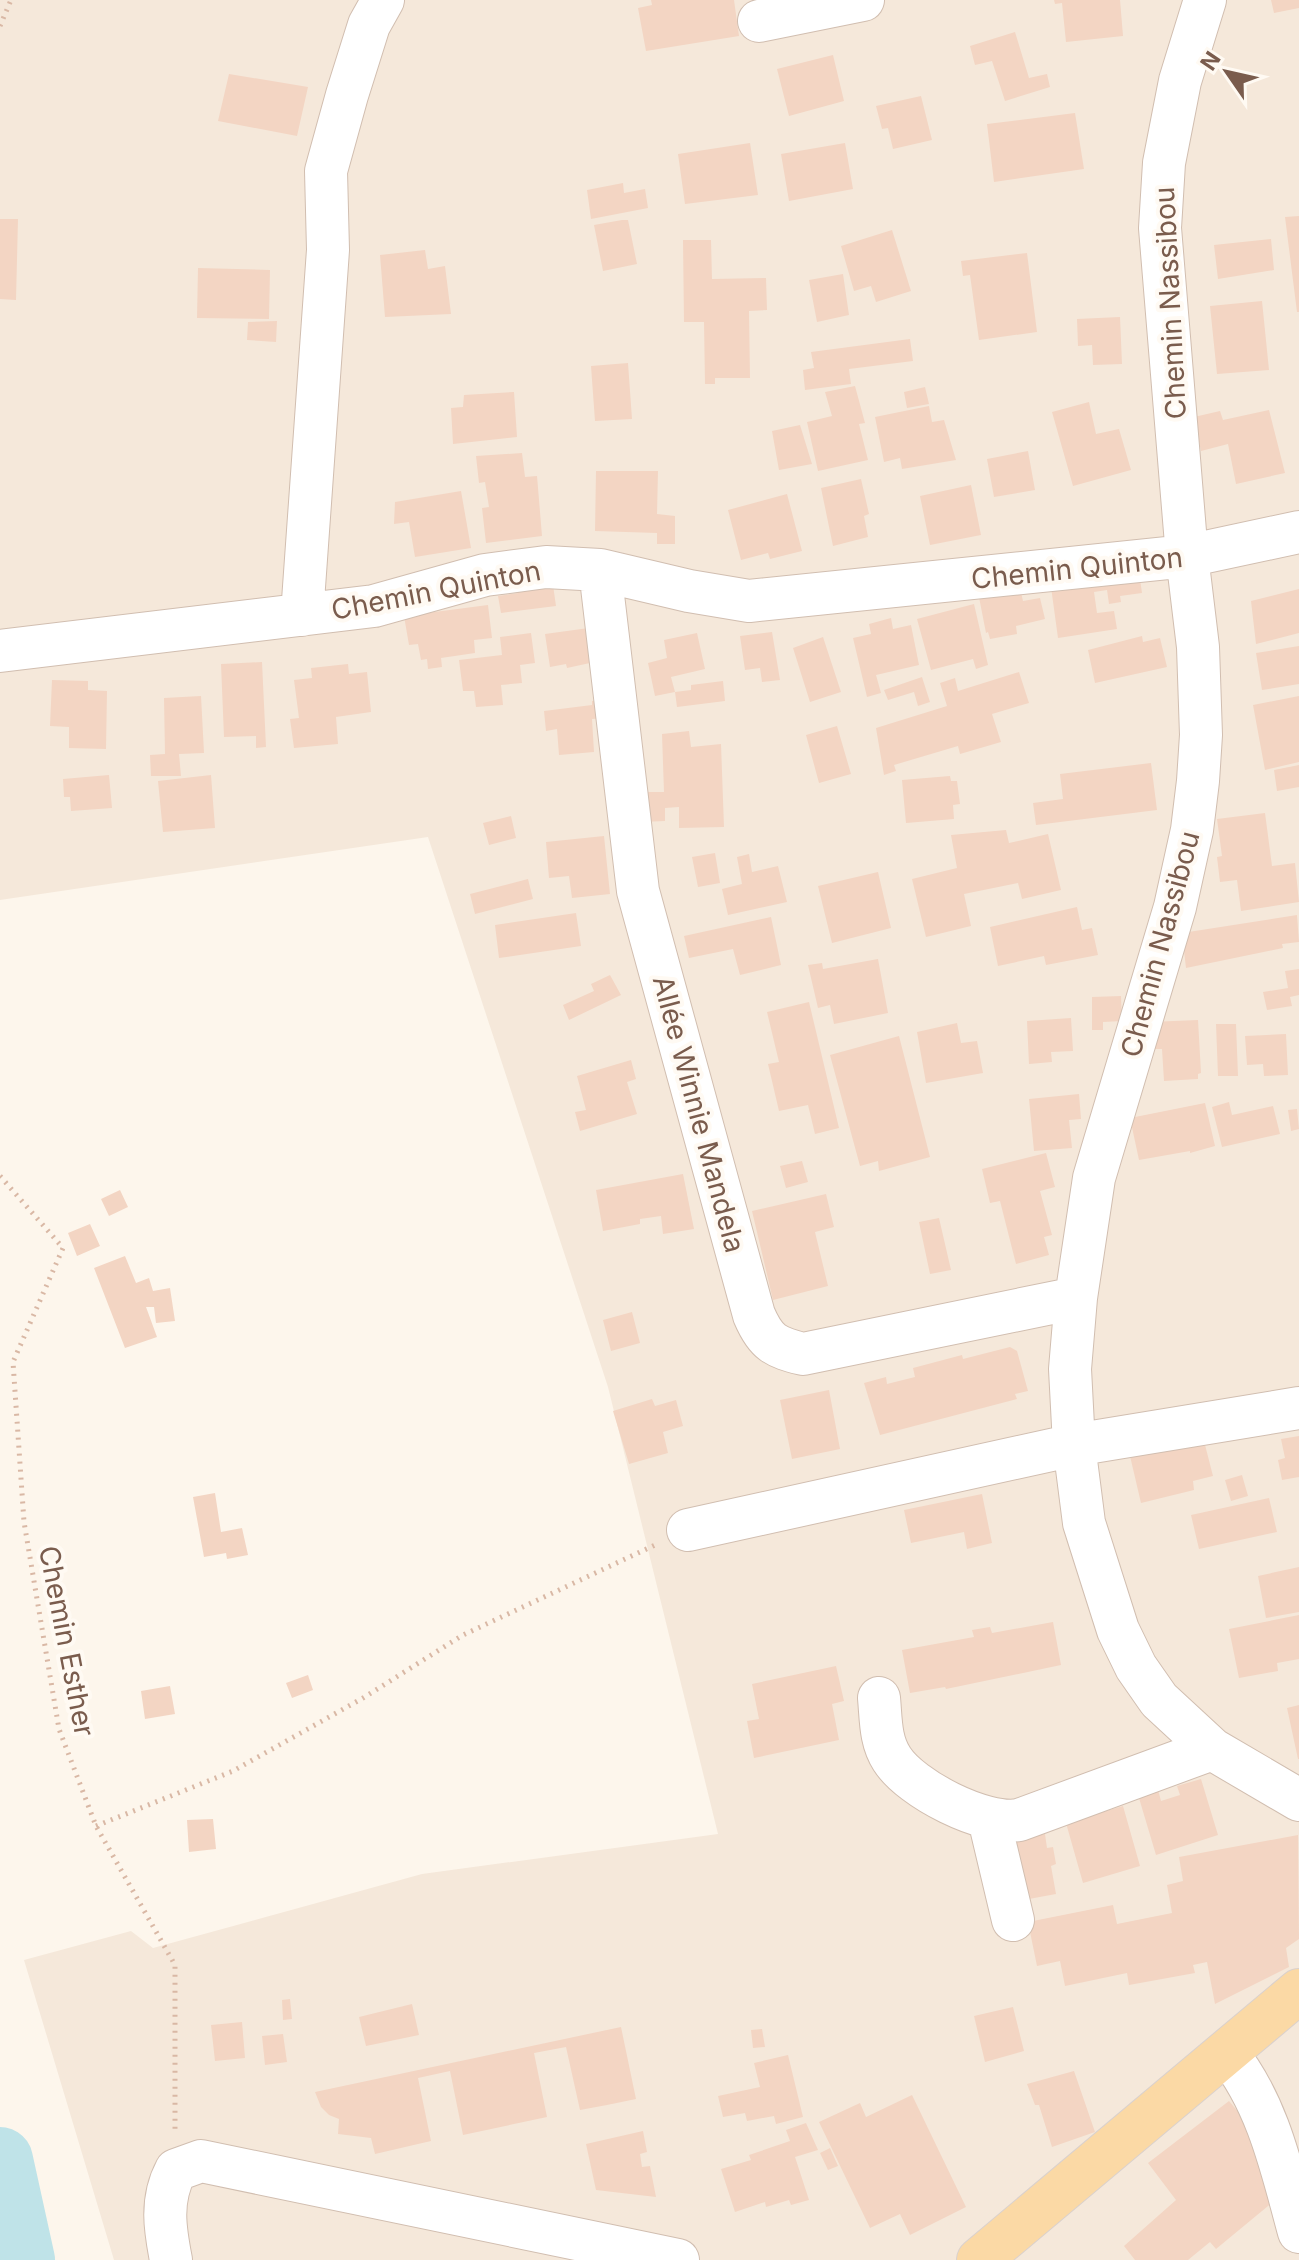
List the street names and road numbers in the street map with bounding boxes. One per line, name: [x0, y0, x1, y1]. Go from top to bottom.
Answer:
street label: Chemin Nassibou: [1147, 186, 1193, 420]
street label: Chemin Quinton: [970, 540, 1184, 596]
street label: Chemin Quinton: [328, 553, 544, 627]
street label: Chemin Nassibou: [1113, 827, 1207, 1061]
street label: Allée Winnie Mandela: [646, 972, 752, 1256]
street label: Chemin Esther: [32, 1543, 102, 1739]

